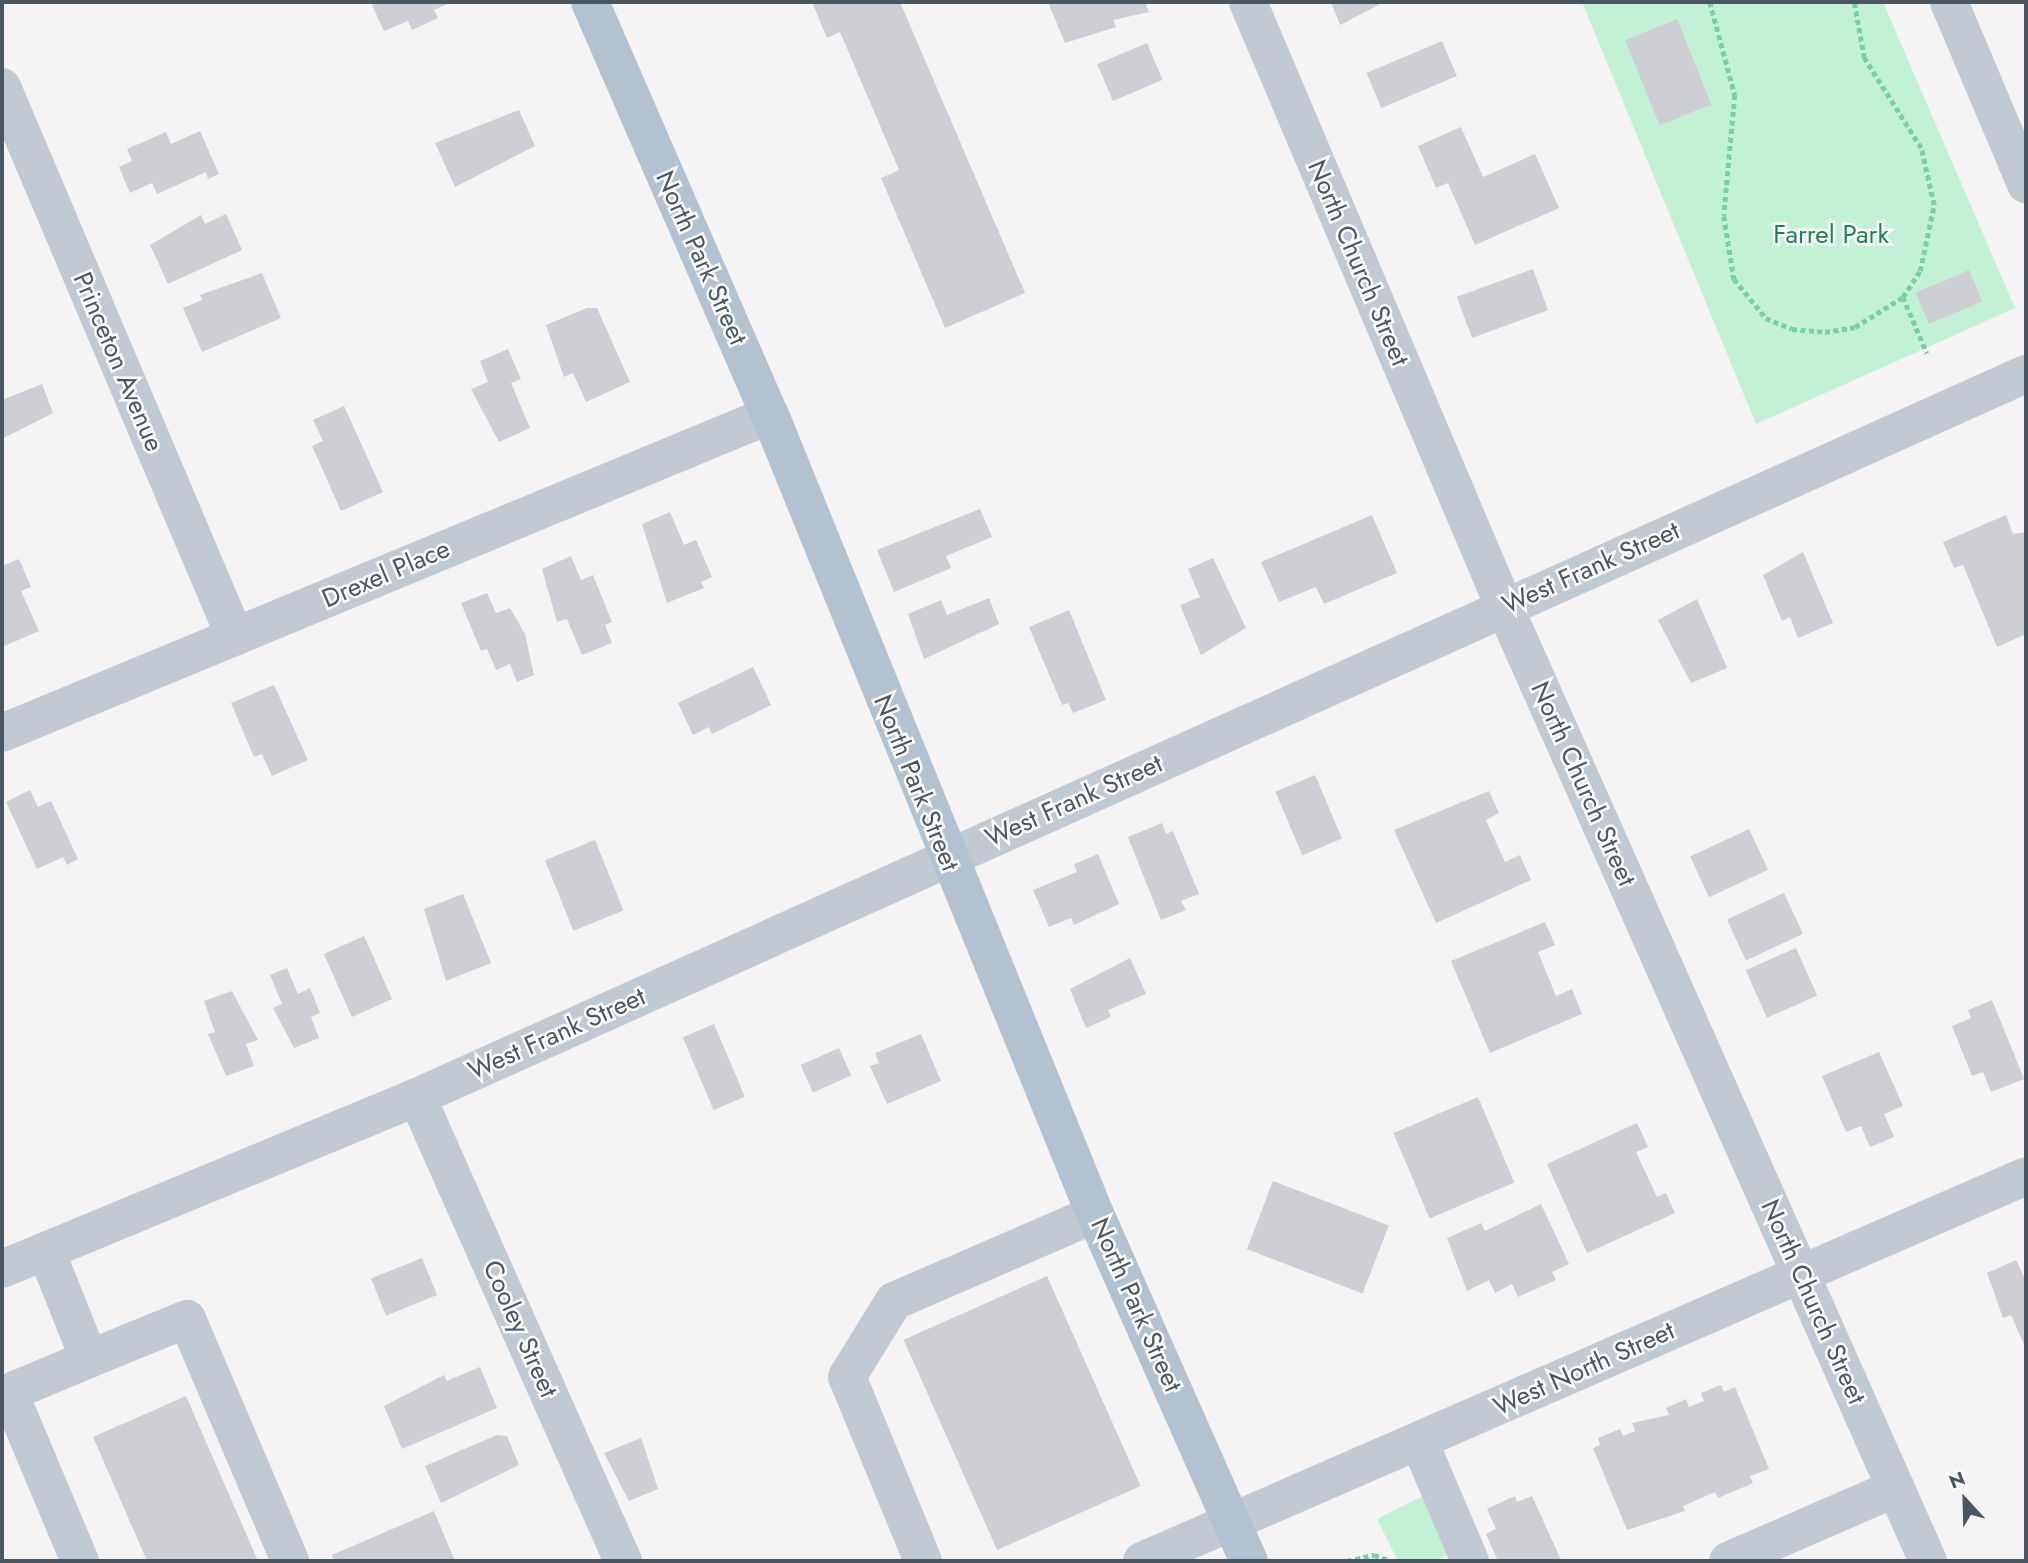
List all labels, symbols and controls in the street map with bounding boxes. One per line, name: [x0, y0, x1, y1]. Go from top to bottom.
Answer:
street label: North Church Street: [1301, 155, 1415, 371]
street label: North Park Street: [649, 166, 753, 350]
park label: Farrel Park: [1773, 219, 1889, 251]
street label: Princeton Avenue: [66, 268, 170, 456]
street label: West Frank Street: [1498, 515, 1684, 621]
street label: Drexel Place: [318, 533, 454, 615]
street label: North Church Street: [1524, 677, 1642, 891]
street label: North Park Street: [866, 690, 966, 876]
street label: West Frank Street: [981, 748, 1167, 854]
street label: West Frank Street: [464, 981, 650, 1087]
street label: North Church Street: [1754, 1195, 1872, 1409]
street label: North Park Street: [1084, 1213, 1188, 1397]
street label: Cooley Street: [476, 1256, 564, 1402]
street label: West North Street: [1489, 1315, 1679, 1423]
north arrow: [1930, 1465, 2000, 1535]
text: N: [1945, 1465, 1969, 1495]

